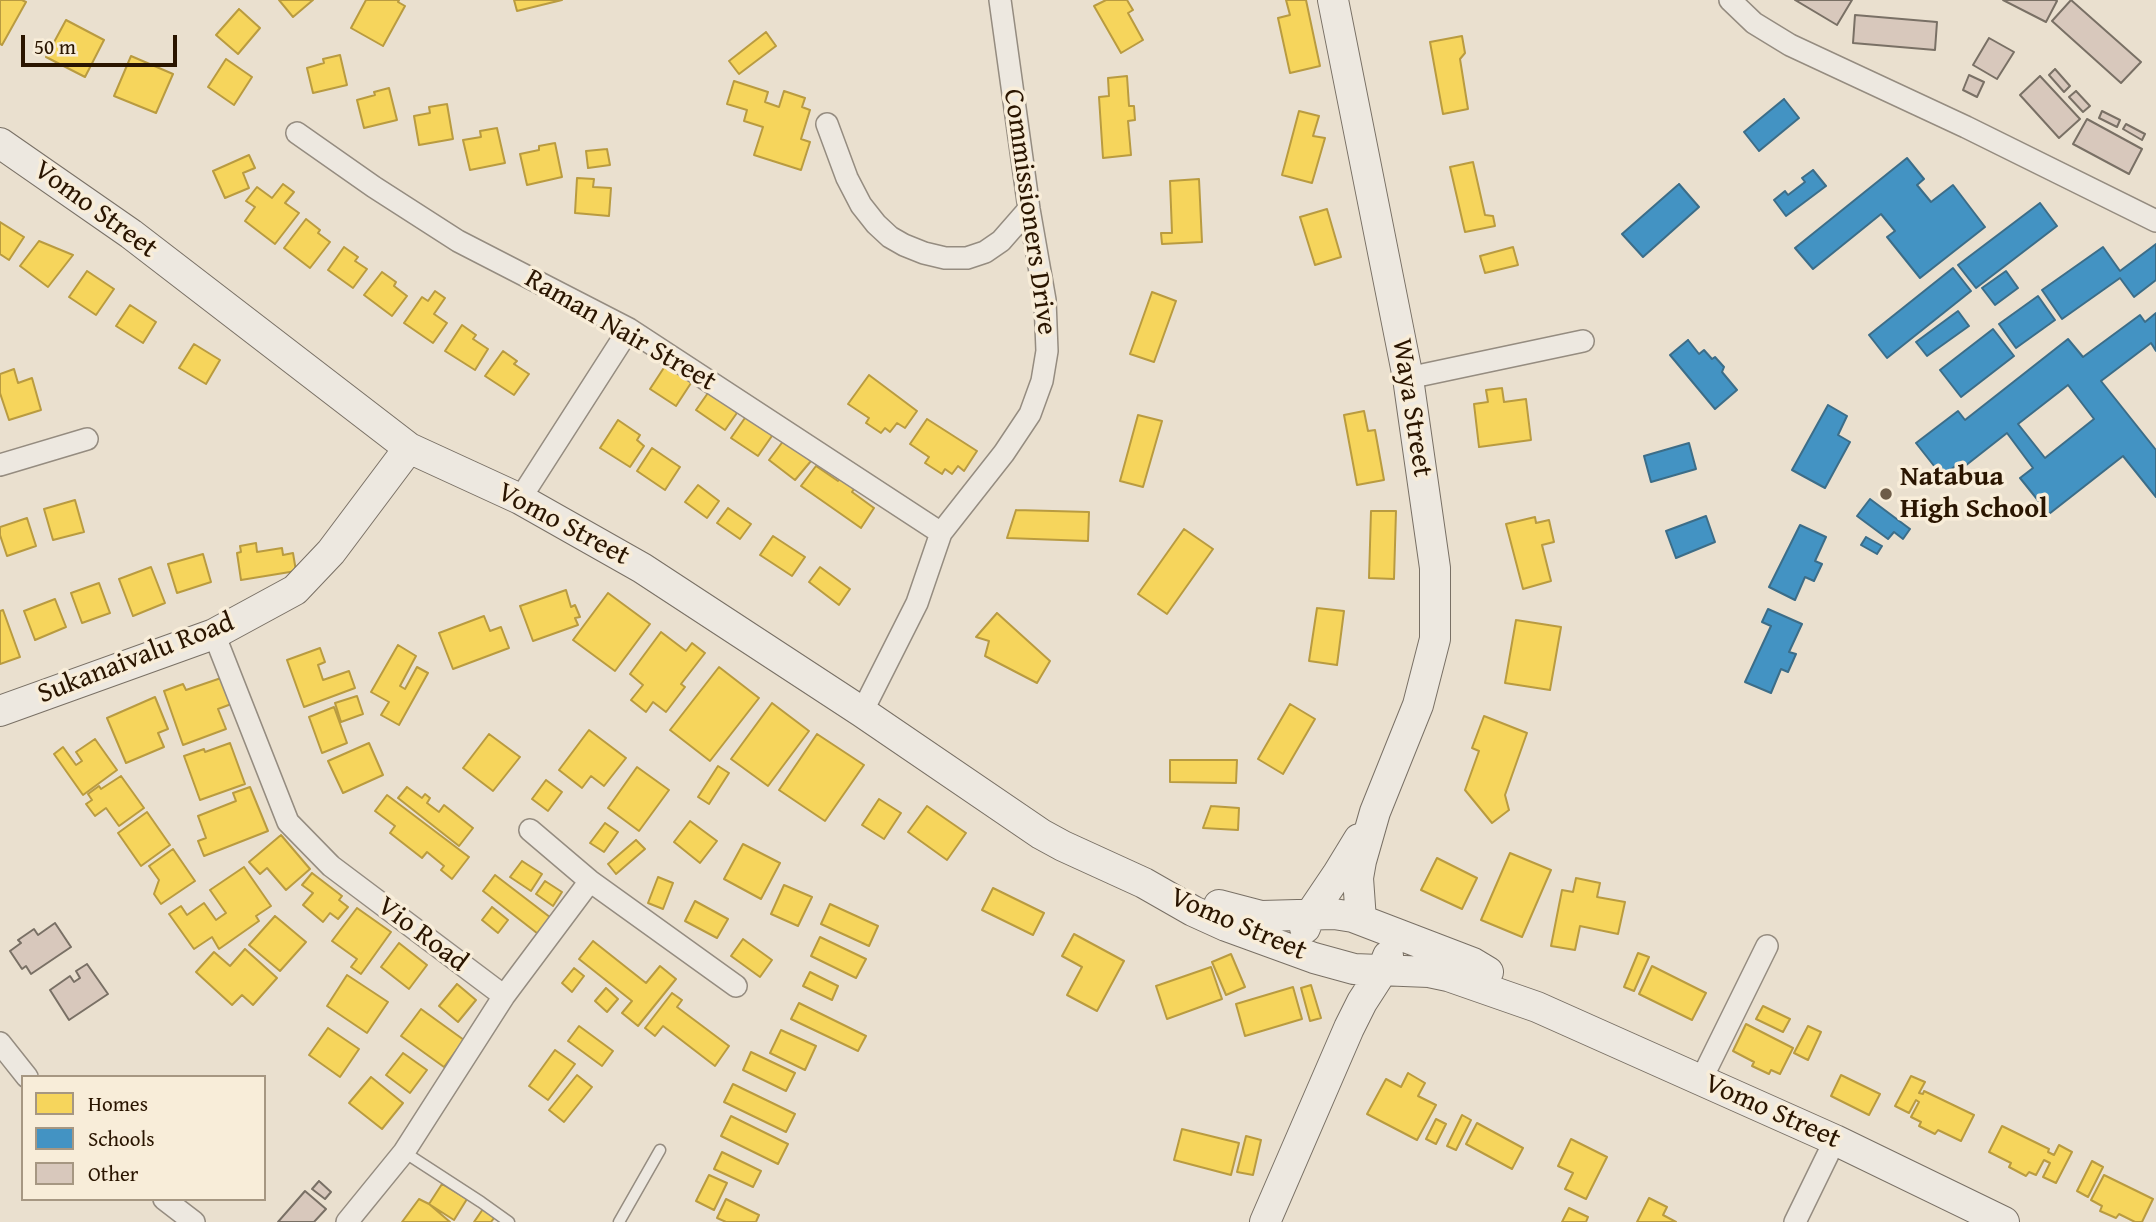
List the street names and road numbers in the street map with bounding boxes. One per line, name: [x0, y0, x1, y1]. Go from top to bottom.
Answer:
street label: Commissioners Drive: [995, 87, 1063, 337]
street label: Vomo Street: [26, 154, 164, 266]
street label: Raman Nair Street: [518, 263, 722, 399]
street label: Waya Street: [1383, 336, 1439, 480]
street label: Vomo Street: [491, 476, 635, 574]
street label: Sukanaivalu Road: [33, 606, 239, 712]
street label: Vomo Street: [1165, 881, 1311, 969]
street label: Vio Road: [370, 890, 474, 980]
street label: Vomo Street: [1699, 1067, 1845, 1157]

